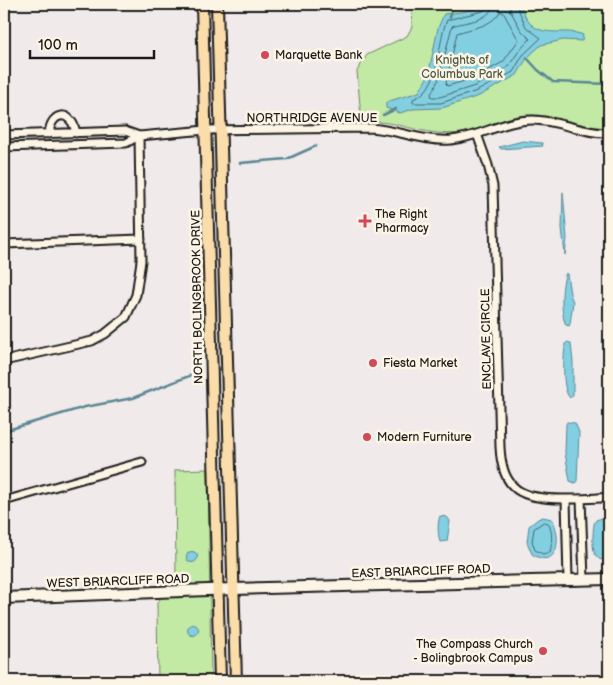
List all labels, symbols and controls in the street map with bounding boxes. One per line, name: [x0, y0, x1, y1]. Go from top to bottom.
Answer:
scale bar: [30, 28, 154, 60]
text: 100 m: [38, 36, 78, 55]
place label: Marquette Bank: [275, 48, 362, 63]
marker: Marquette Bank: [259, 49, 271, 61]
park label: Knights of Columbus Park: [421, 53, 503, 82]
street label: NORTHRIDGE AVENUE: [246, 111, 378, 126]
place label: The Right Pharmacy: [375, 207, 429, 236]
street label: NORTH BOLINGBROOK DRIVE: [188, 210, 207, 384]
marker: The Right Pharmacy: [359, 215, 371, 227]
street label: ENCLAVE CIRCLE: [478, 288, 495, 390]
place label: Fiesta Market: [383, 356, 458, 371]
marker: Fiesta Market: [367, 357, 379, 369]
place label: Modern Furniture: [377, 430, 472, 445]
marker: Modern Furniture: [361, 431, 373, 443]
street label: EAST BRIARCLIFF ROAD: [351, 562, 491, 581]
street label: WEST BRIARCLIFF ROAD: [46, 572, 190, 591]
place label: The Compass Church - Bolingbrook Campus: [413, 637, 533, 666]
marker: The Compass Church - Bolingbrook Campus: [537, 645, 549, 657]

